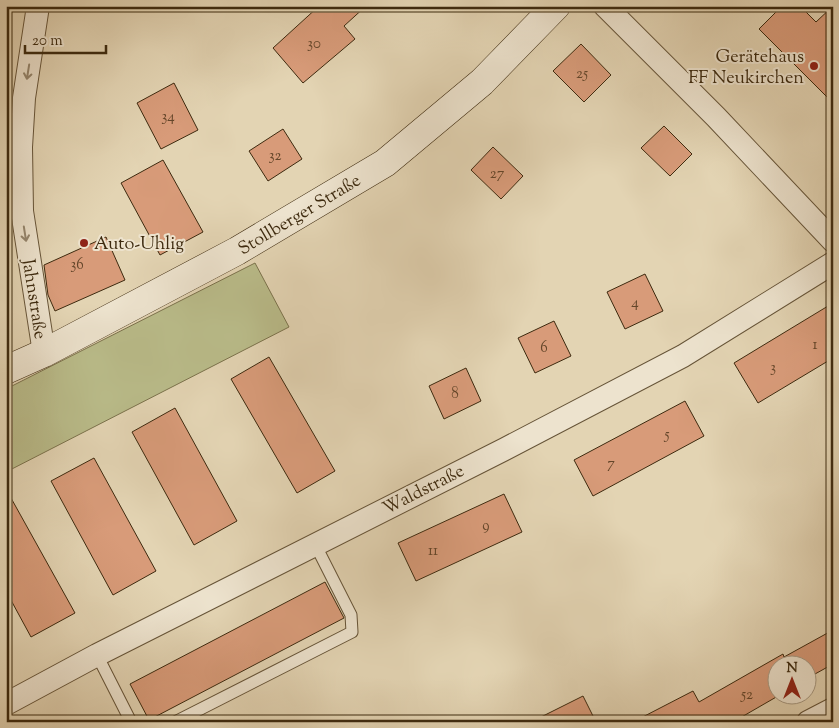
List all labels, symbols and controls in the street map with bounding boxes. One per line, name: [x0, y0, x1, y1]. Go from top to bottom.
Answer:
scale bar: [25, 22, 106, 54]
text: 20 m: [32, 31, 63, 52]
house number: 30: [307, 34, 321, 55]
place label: Gerätehaus FF Neukirchen: [688, 45, 804, 92]
marker: Gerätehaus FF Neukirchen: [808, 60, 820, 72]
one-way arrow: [23, 63, 33, 79]
house number: 25: [576, 64, 588, 85]
house number: 34: [161, 107, 175, 128]
house number: 32: [268, 146, 282, 167]
house number: 27: [490, 164, 505, 185]
street label: Stollberger Straße: [234, 169, 366, 263]
one-way arrow: [21, 225, 31, 241]
place label: Auto-Uhlig: [94, 232, 184, 258]
marker: Auto-Uhlig: [78, 237, 90, 249]
house number: 36: [70, 255, 84, 276]
street label: Jahnstraße: [14, 256, 52, 341]
house number: 4: [631, 293, 639, 314]
house number: 1: [812, 335, 818, 356]
house number: 6: [540, 338, 548, 359]
house number: 3: [770, 358, 776, 379]
house number: 8: [451, 384, 459, 405]
house number: 5: [663, 425, 670, 446]
house number: 7: [607, 454, 615, 475]
street label: Waldstraße: [379, 459, 469, 522]
house number: 9: [482, 516, 490, 537]
house number: 11: [428, 541, 438, 562]
north arrow: [766, 656, 816, 706]
text: N: [786, 659, 798, 679]
house number: 52: [740, 685, 753, 706]

